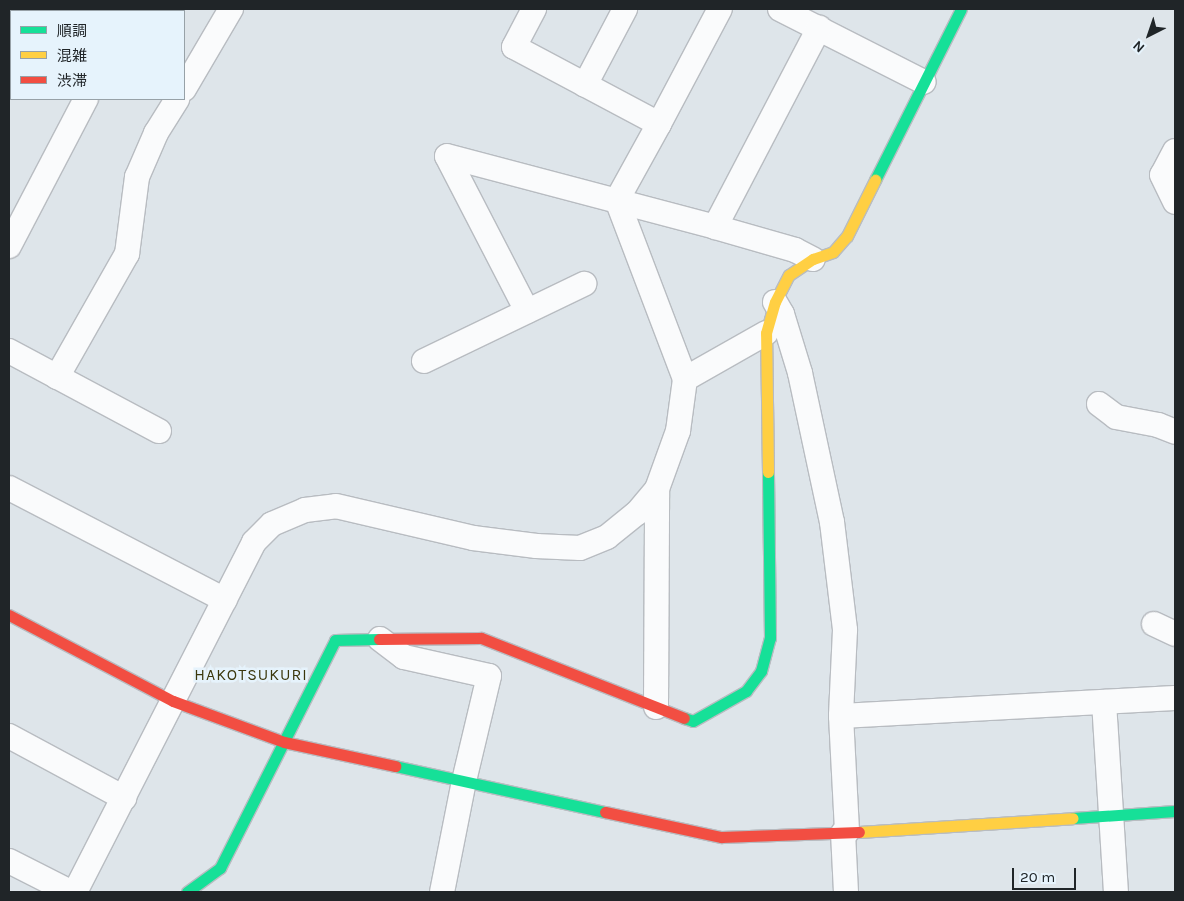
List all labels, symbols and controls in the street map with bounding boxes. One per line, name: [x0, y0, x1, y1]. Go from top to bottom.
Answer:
legend: [10, 10, 185, 100]
north arrow: [1124, 10, 1174, 60]
text: 順調: [57, 22, 87, 40]
text: N: [1129, 37, 1148, 56]
text: 混雑: [57, 47, 87, 65]
text: 渋滞: [57, 72, 87, 90]
district label: HAKOTSUKURI: [193, 665, 309, 685]
scale bar: [1014, 858, 1078, 890]
text: 20 m: [1020, 868, 1055, 886]

